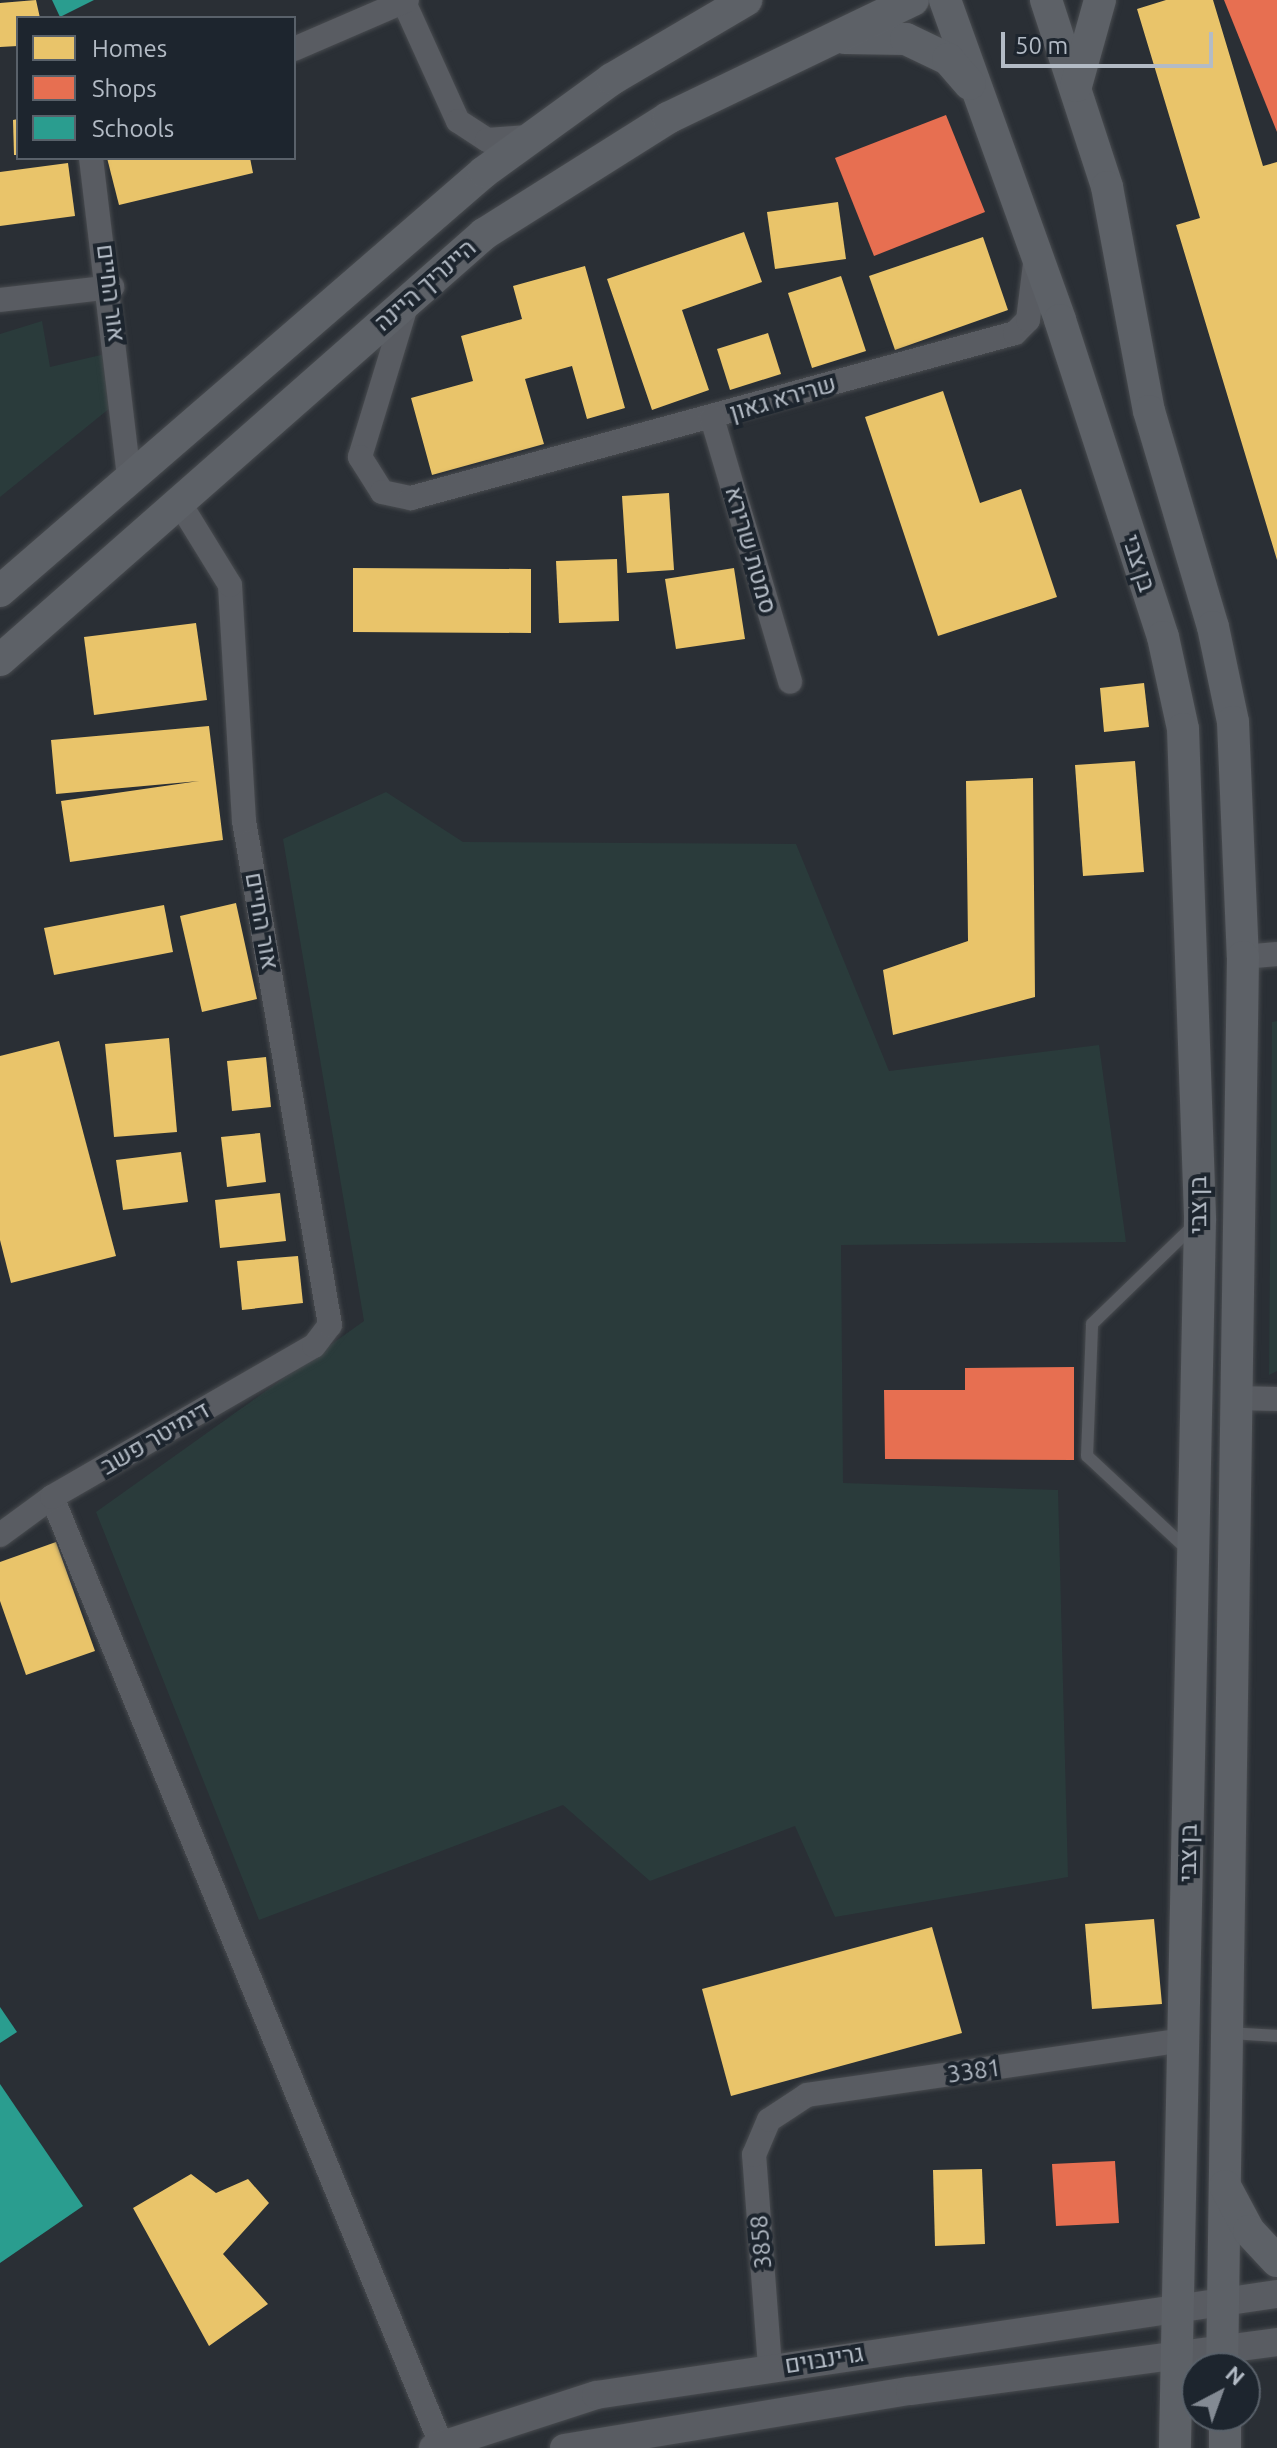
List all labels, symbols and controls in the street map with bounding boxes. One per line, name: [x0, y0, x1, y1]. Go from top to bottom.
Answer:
legend: [16, 16, 296, 160]
scale bar: [1005, 16, 1217, 66]
text: 50 m: [1015, 32, 1068, 59]
text: Homes: [92, 35, 167, 62]
text: Shops: [92, 75, 157, 102]
text: Schools: [92, 115, 174, 142]
street label: היינריך היינה: [368, 233, 482, 337]
street label: אור החיים: [91, 243, 131, 343]
street label: שרירא גאון: [726, 369, 840, 427]
street label: סמטת שרירא: [719, 483, 783, 617]
street label: בן צבי: [1116, 531, 1162, 595]
street label: אור החיים: [239, 870, 285, 972]
street label: בן צבי: [1184, 1176, 1212, 1234]
street label: דימיטר פשב: [95, 1395, 215, 1481]
street label: בן צבי: [1173, 1824, 1203, 1882]
street label: 3381: [945, 2053, 1003, 2089]
street label: 3858: [744, 2214, 778, 2270]
street label: גרינבוים: [783, 2339, 865, 2379]
north arrow: [1181, 2352, 1261, 2432]
text: N: [1221, 2360, 1250, 2390]

